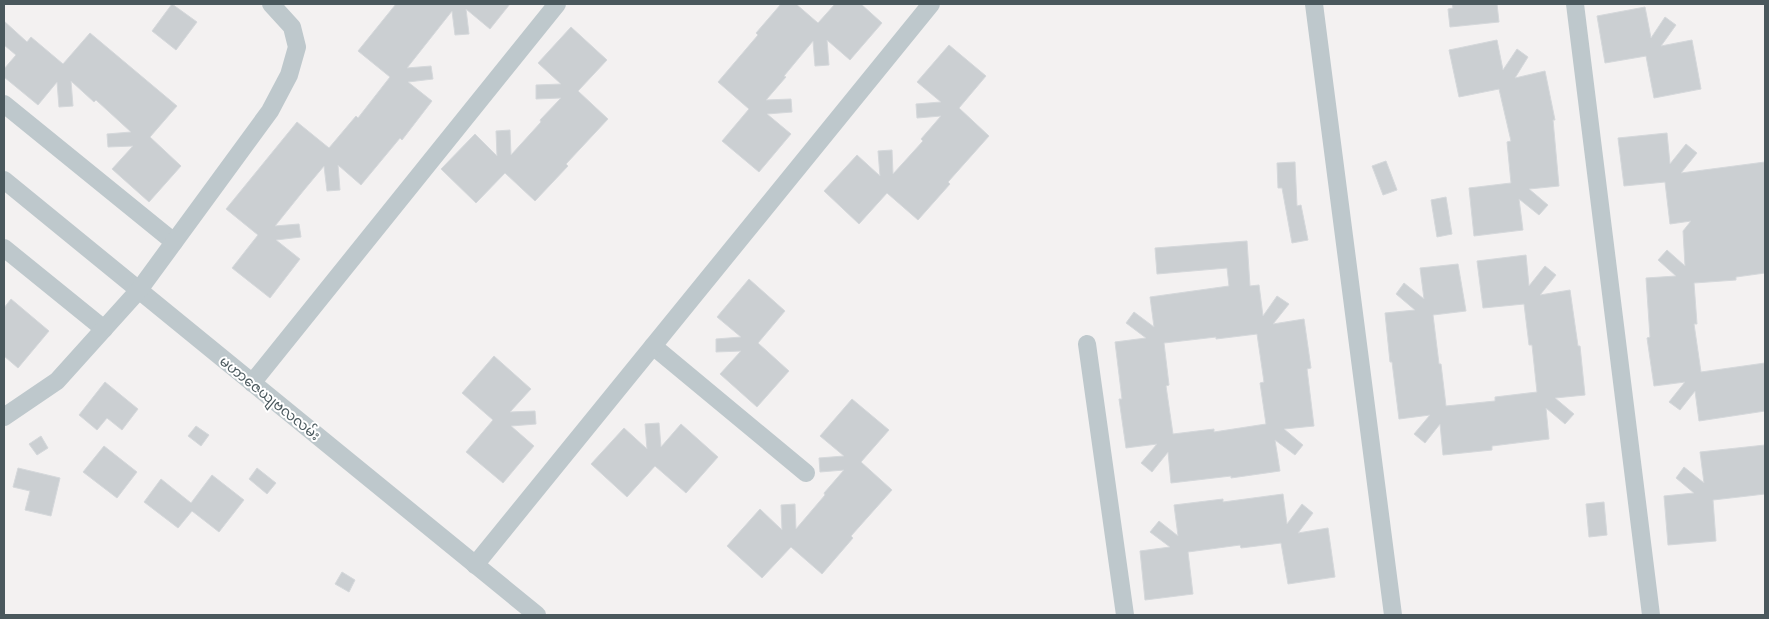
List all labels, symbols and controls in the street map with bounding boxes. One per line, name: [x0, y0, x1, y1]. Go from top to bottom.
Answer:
street label: မဟာဇေယျဗလလမ်း: [214, 351, 325, 446]

